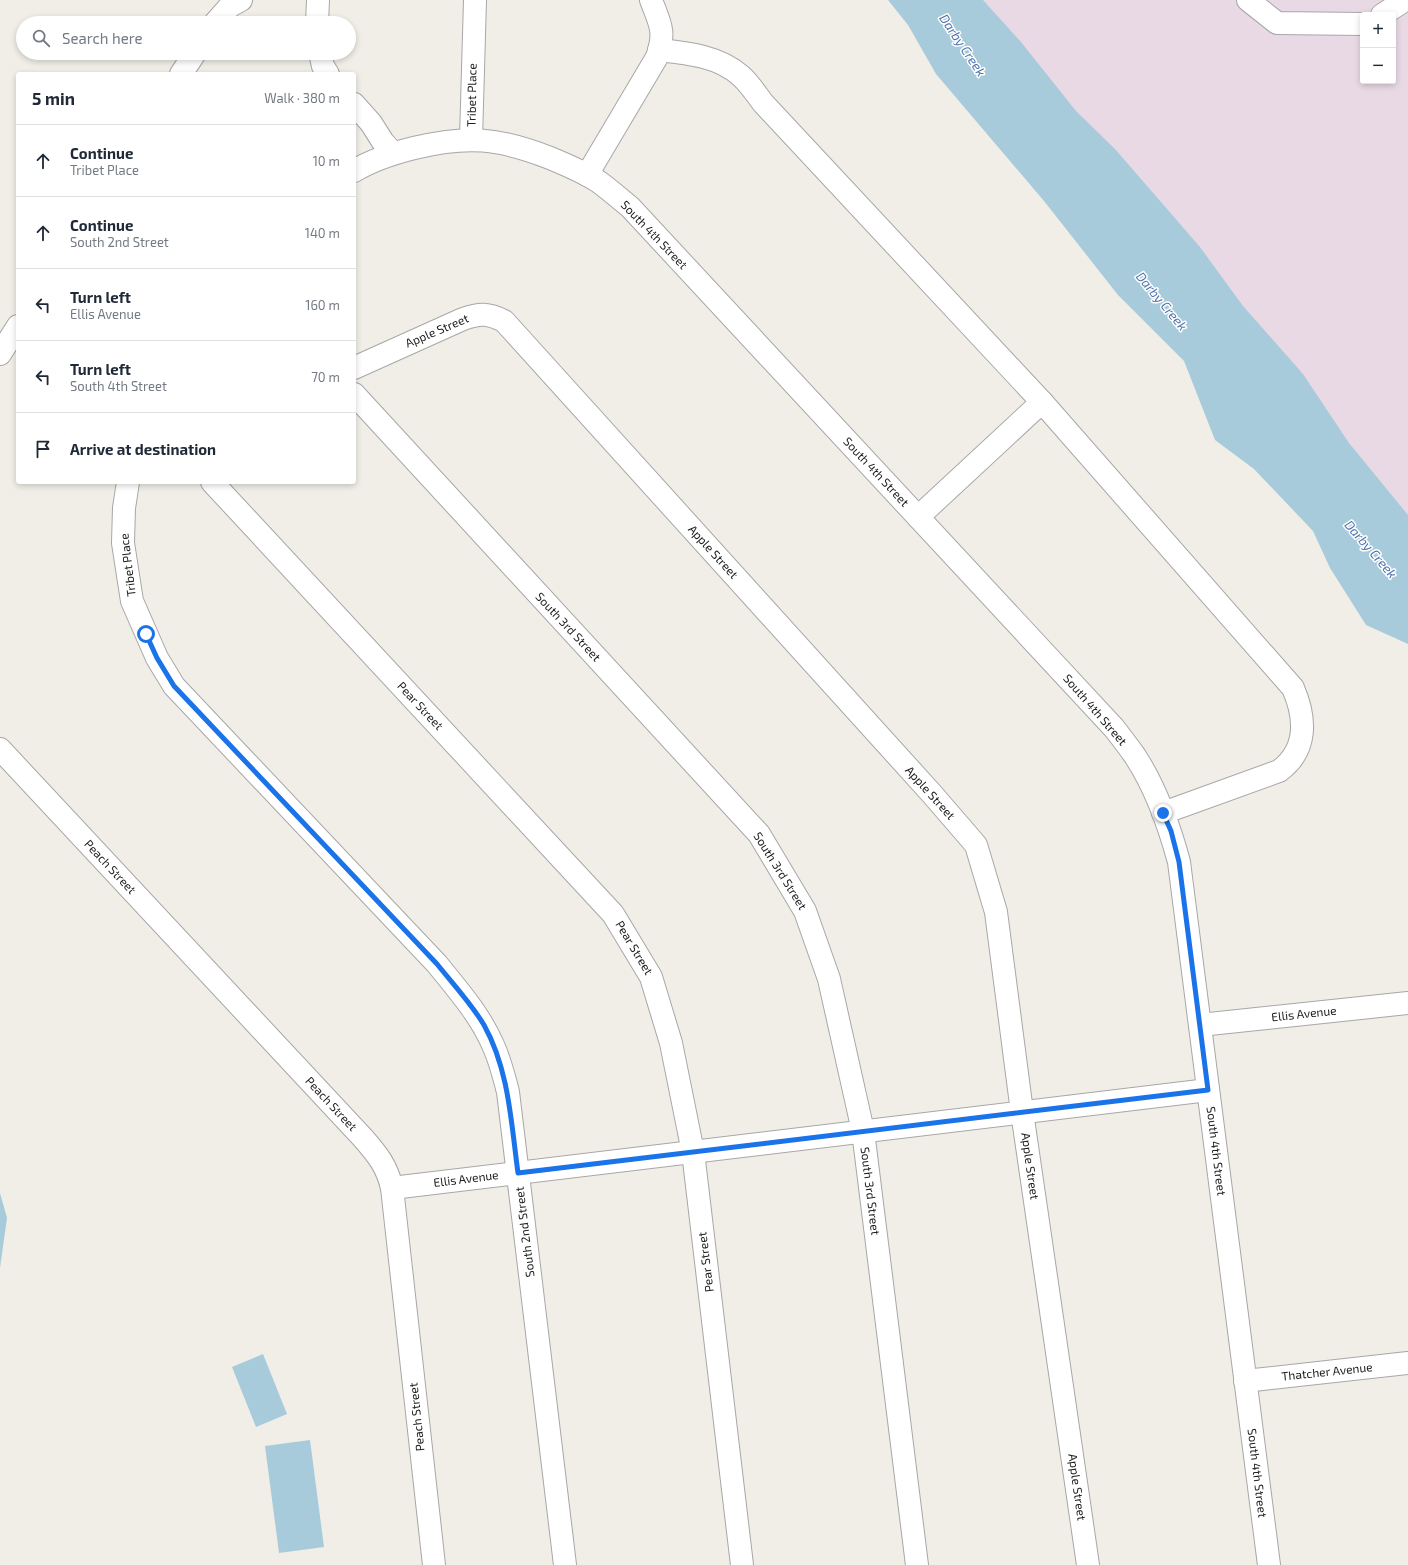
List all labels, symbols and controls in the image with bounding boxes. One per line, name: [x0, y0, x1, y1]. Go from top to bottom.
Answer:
water label: Darby Creek: [936, 11, 990, 79]
map controls: [1360, 12, 1396, 84]
button: +: [1360, 12, 1396, 48]
search box: [16, 16, 356, 60]
icon: search: [30, 27, 52, 49]
text: Search here: [62, 29, 143, 47]
button: −: [1360, 48, 1396, 84]
street label: Tribet Place: [463, 63, 479, 127]
text: 5 min: [32, 88, 75, 108]
text: Walk · 380 m: [264, 90, 340, 106]
text: Continue: [70, 144, 133, 162]
icon: ahead: [32, 150, 54, 172]
text: 10 m: [313, 153, 340, 169]
text: Tribet Place: [70, 162, 139, 178]
street label: South 4th Street: [619, 197, 691, 272]
text: Continue: [70, 216, 133, 234]
icon: ahead: [32, 222, 54, 244]
text: 140 m: [305, 225, 340, 241]
text: South 2nd Street: [70, 234, 169, 250]
water label: Darby Creek: [1133, 268, 1191, 334]
text: Turn left: [70, 288, 131, 306]
icon: left: [32, 294, 54, 316]
text: 160 m: [305, 297, 340, 313]
text: Ellis Avenue: [70, 306, 141, 322]
street label: Apple Street: [403, 310, 471, 350]
text: Turn left: [70, 360, 131, 378]
icon: left: [32, 366, 54, 388]
text: 70 m: [311, 369, 340, 385]
text: South 4th Street: [70, 378, 167, 394]
street label: South 4th Street: [841, 434, 913, 509]
icon: arrive: [32, 438, 54, 460]
text: Arrive at destination: [70, 440, 216, 458]
water label: Darby Creek: [1341, 517, 1401, 581]
street label: Apple Street: [686, 522, 742, 581]
street label: Tribet Place: [116, 533, 138, 598]
street label: South 3rd Street: [533, 589, 604, 664]
route start: [137, 625, 155, 643]
street label: South 4th Street: [1061, 671, 1131, 748]
street label: Pear Street: [395, 678, 447, 733]
street label: Apple Street: [903, 763, 959, 822]
route end: [1154, 804, 1172, 822]
street label: South 3rd Street: [751, 829, 811, 912]
street label: Peach Street: [82, 836, 140, 897]
street label: Pear Street: [613, 918, 657, 977]
street label: Ellis Avenue: [1271, 1003, 1337, 1023]
street label: Peach Street: [303, 1073, 361, 1134]
street label: South 4th Street: [1205, 1106, 1229, 1197]
street label: Apple Street: [1019, 1132, 1043, 1201]
street label: South 3rd Street: [859, 1146, 883, 1236]
street label: Ellis Avenue: [433, 1167, 499, 1189]
street label: South 2nd Street: [511, 1186, 537, 1278]
street label: Pear Street: [694, 1231, 716, 1293]
street label: Thatcher Avenue: [1281, 1359, 1373, 1383]
street label: Peach Street: [405, 1382, 427, 1452]
street label: South 4th Street: [1246, 1428, 1270, 1519]
street label: Apple Street: [1066, 1453, 1090, 1522]

